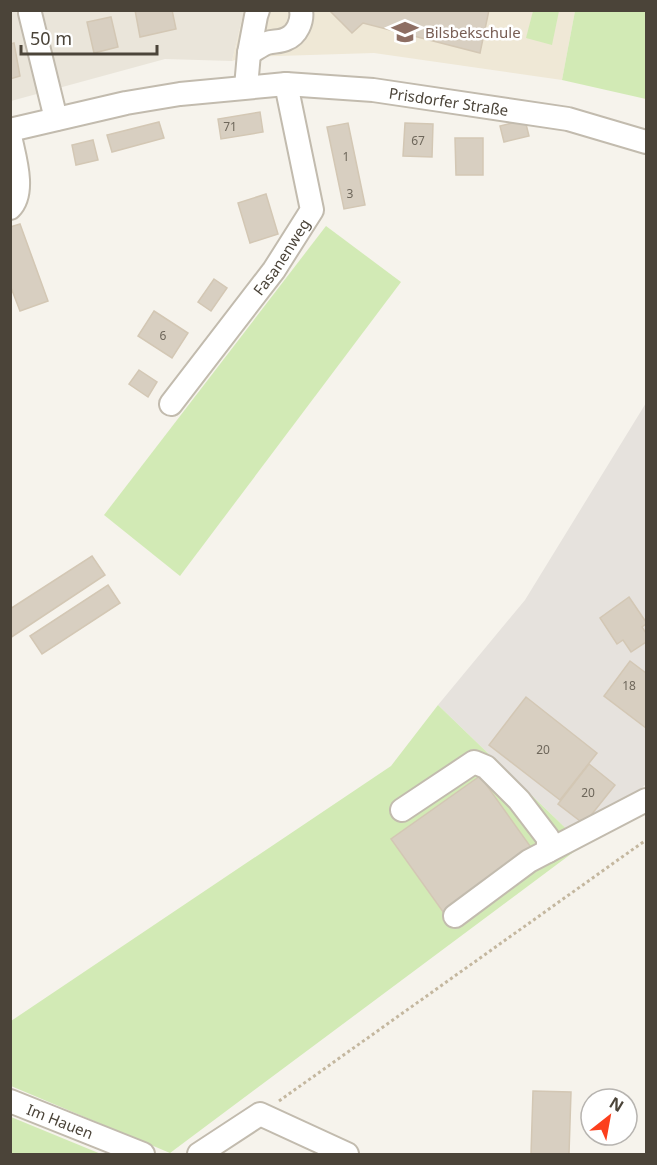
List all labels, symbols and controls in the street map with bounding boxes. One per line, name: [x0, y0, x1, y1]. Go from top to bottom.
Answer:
school or university icon: Bilsbekschule: [390, 17, 420, 47]
scale bar: [21, 18, 158, 56]
place label: Bilsbekschule: [425, 22, 521, 42]
text: 50 m: [30, 26, 72, 50]
street label: Prisdorfer Straße: [388, 82, 510, 120]
house number: 71: [223, 118, 237, 135]
house number: 67: [411, 132, 425, 149]
house number: 1: [343, 148, 349, 165]
house number: 3: [347, 185, 354, 202]
street label: Fasanenweg: [248, 215, 314, 299]
house number: 6: [160, 327, 167, 344]
house number: 18: [622, 677, 636, 694]
house number: 20: [536, 741, 550, 758]
house number: 20: [581, 784, 595, 801]
north arrow: [579, 1087, 639, 1147]
text: N: [605, 1091, 628, 1117]
street label: Im Hauen: [24, 1099, 96, 1143]

